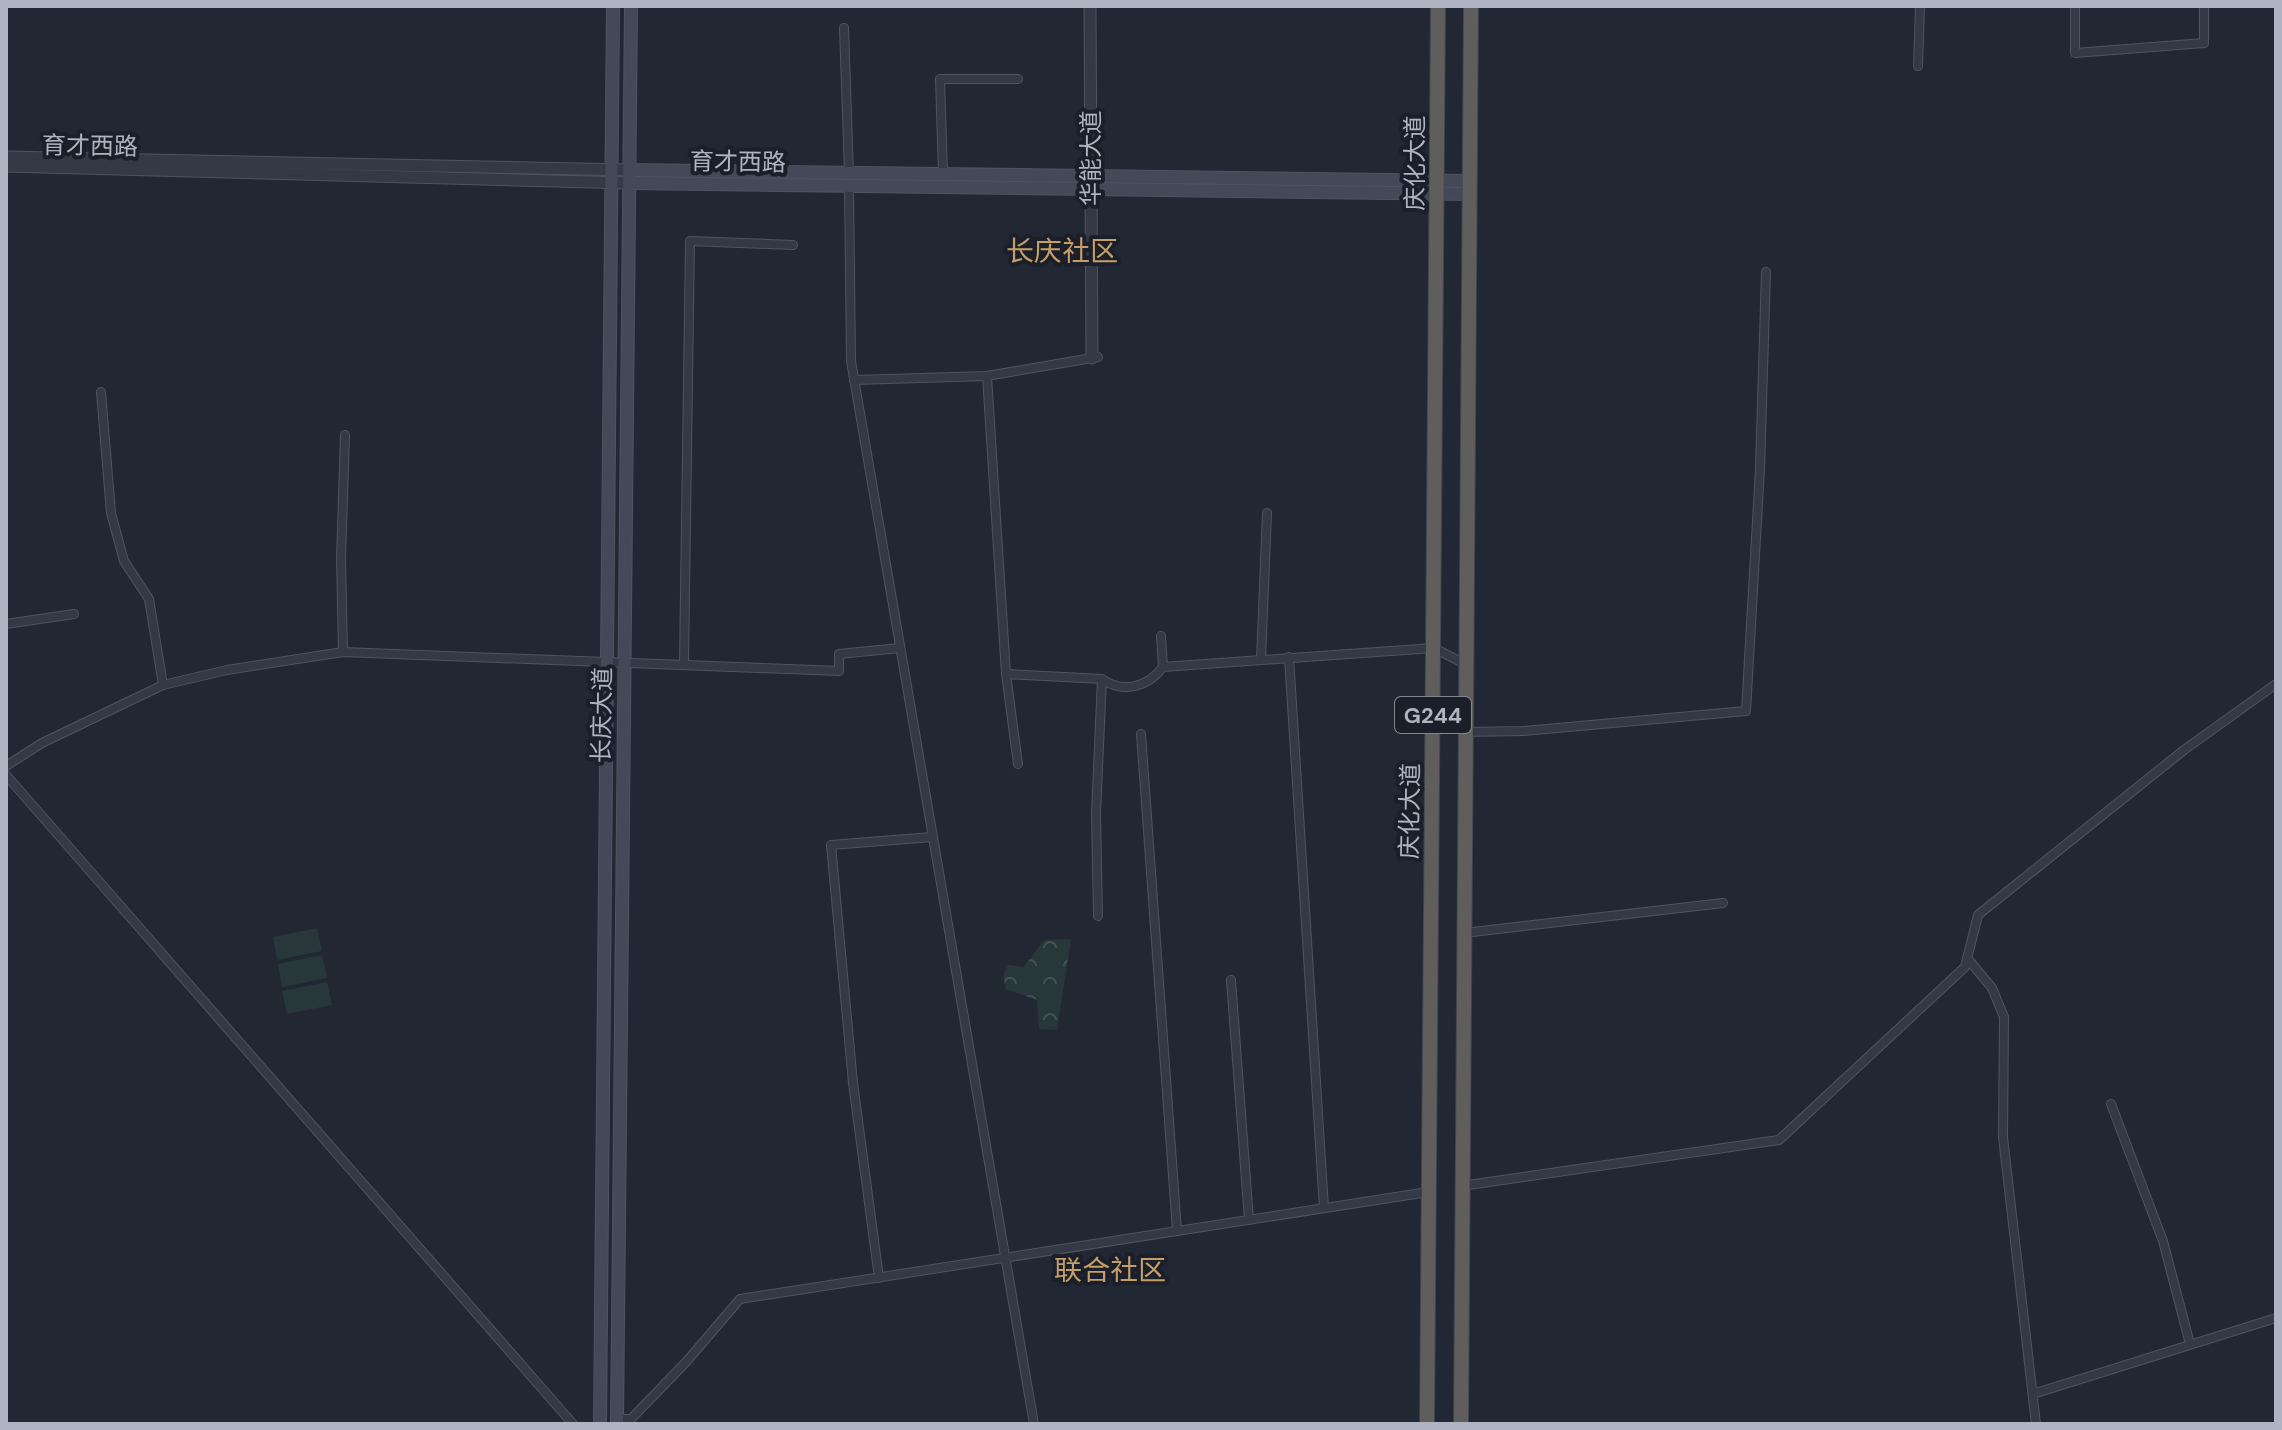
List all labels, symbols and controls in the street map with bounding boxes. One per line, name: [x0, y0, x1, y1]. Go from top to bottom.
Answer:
street label: 华能大道: [1075, 110, 1106, 206]
street label: 庆化大道: [1399, 115, 1430, 211]
street label: 育才西路: [42, 129, 138, 162]
street label: 育才西路: [690, 145, 786, 178]
district label: 长庆社区: [1006, 233, 1118, 270]
street label: 长庆大道: [585, 667, 618, 763]
road number: G244: [1395, 697, 1471, 733]
street label: 庆化大道: [1393, 763, 1426, 859]
district label: 联合社区: [1054, 1252, 1166, 1289]

